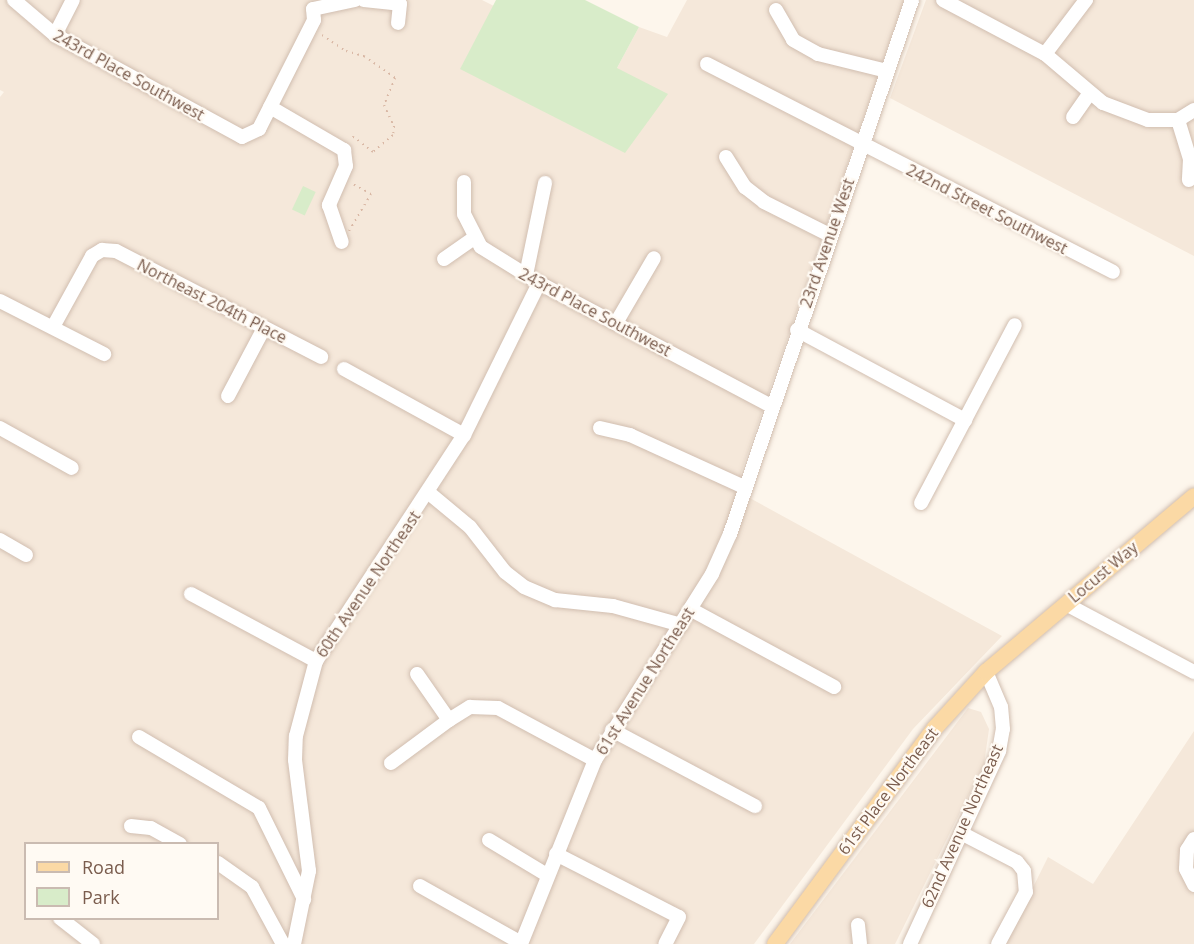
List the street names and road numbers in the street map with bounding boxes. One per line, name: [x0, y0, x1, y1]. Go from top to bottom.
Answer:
street label: 243rd Place Southwest: [50, 25, 208, 125]
street label: 242nd Street Southwest: [903, 160, 1071, 258]
street label: 23rd Avenue West: [796, 176, 858, 310]
street label: Northeast 204th Place: [134, 255, 290, 347]
street label: 243rd Place Southwest: [516, 264, 674, 360]
street label: 60th Avenue Northeast: [312, 507, 424, 661]
street label: Locust Way: [1064, 537, 1142, 607]
street label: 61st Avenue Northeast: [592, 604, 698, 758]
street label: 61st Place Northeast: [834, 724, 942, 858]
street label: 62nd Avenue Northeast: [917, 741, 1007, 911]

